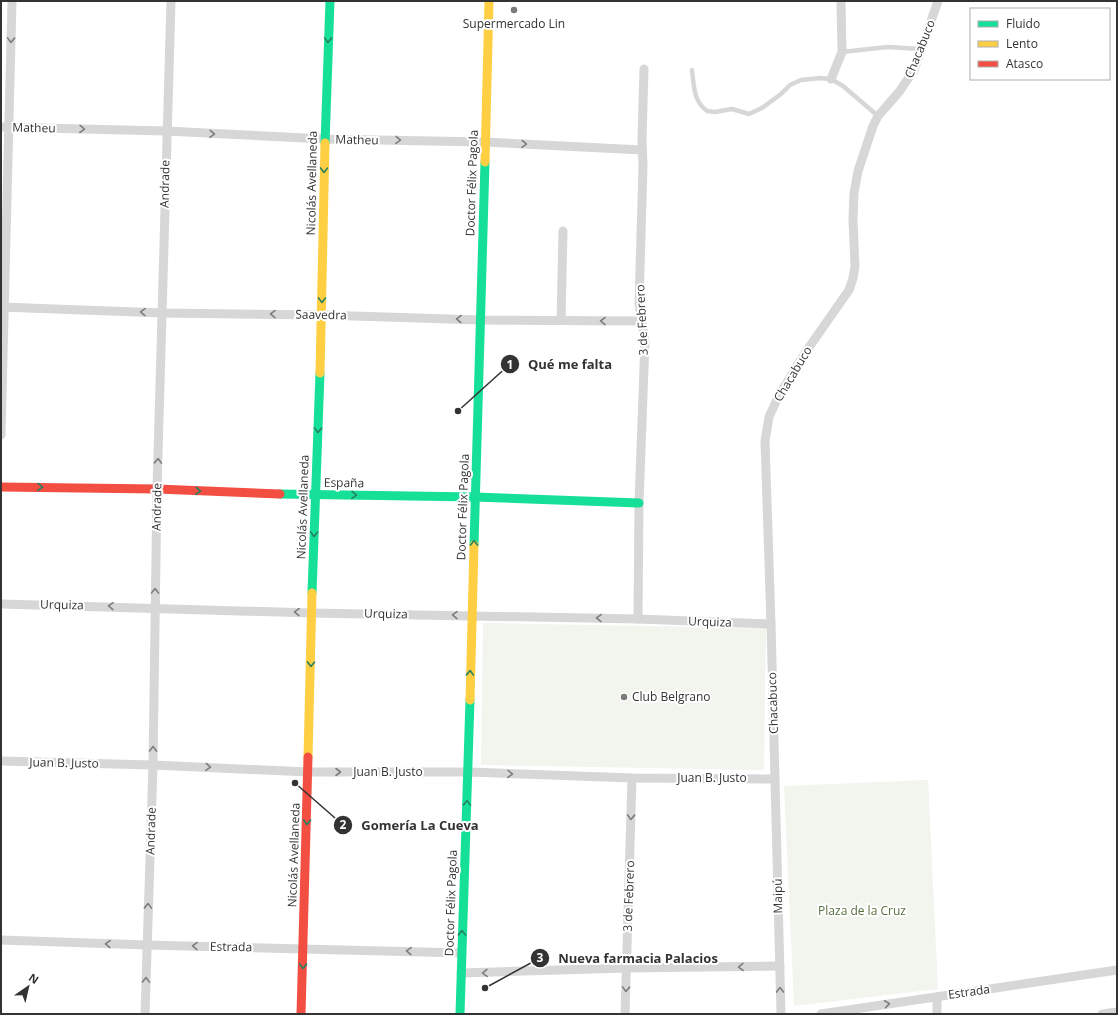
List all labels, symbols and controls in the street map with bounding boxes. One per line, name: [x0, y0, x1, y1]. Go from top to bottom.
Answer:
marker: Supermercado Lin: [509, 5, 519, 15]
legend: [970, 8, 1110, 80]
place label: Supermercado Lin: [463, 15, 565, 32]
text: Fluido: [1006, 15, 1040, 32]
street label: Chacabuco: [900, 17, 939, 81]
text: Lento: [1006, 35, 1038, 52]
one-way arrow: [7, 37, 15, 43]
one-way arrow: [324, 37, 333, 43]
text: Atasco: [1006, 55, 1043, 72]
street label: Matheu: [12, 119, 56, 136]
one-way arrow: [79, 125, 85, 133]
one-way arrow: [209, 129, 215, 138]
street label: Doctor Félix Pagola: [461, 129, 482, 237]
street label: Nicolás Avellaneda: [302, 130, 321, 235]
street label: Matheu: [335, 131, 379, 148]
one-way arrow: [395, 136, 401, 144]
one-way arrow: [521, 140, 527, 148]
street label: Andrade: [156, 160, 173, 208]
one-way arrow: [320, 167, 329, 173]
street label: 3 de Febrero: [631, 284, 652, 356]
one-way arrow: [318, 297, 326, 303]
street label: Saavedra: [295, 306, 347, 323]
one-way arrow: [140, 308, 146, 316]
one-way arrow: [270, 310, 276, 318]
one-way arrow: [456, 315, 462, 323]
one-way arrow: [600, 317, 606, 325]
street label: Chacabuco: [769, 343, 816, 405]
callout: Qué me falta: [500, 352, 620, 377]
text: Qué me falta: [528, 355, 612, 373]
text: 1: [507, 356, 513, 373]
one-way arrow: [314, 427, 322, 433]
street label: Doctor Félix Pagola: [452, 453, 473, 561]
street label: Nicolás Avellaneda: [292, 454, 313, 560]
one-way arrow: [154, 458, 162, 464]
street label: España: [324, 474, 364, 491]
one-way arrow: [37, 483, 43, 492]
street label: Andrade: [148, 483, 165, 531]
one-way arrow: [195, 487, 201, 495]
one-way arrow: [351, 491, 357, 499]
one-way arrow: [310, 531, 319, 537]
one-way arrow: [469, 540, 478, 546]
one-way arrow: [151, 588, 159, 594]
street label: Urquiza: [40, 596, 84, 613]
one-way arrow: [108, 602, 114, 611]
street label: Urquiza: [364, 605, 408, 622]
one-way arrow: [294, 608, 300, 616]
one-way arrow: [452, 611, 458, 619]
street label: Urquiza: [688, 612, 732, 631]
one-way arrow: [596, 614, 602, 622]
one-way arrow: [307, 661, 315, 667]
one-way arrow: [466, 670, 475, 676]
street label: Chacabuco: [763, 672, 782, 734]
place label: Club Belgrano: [632, 688, 711, 705]
marker: Club Belgrano: [619, 692, 629, 702]
one-way arrow: [149, 746, 157, 752]
street label: Juan B. Justo: [28, 753, 99, 772]
one-way arrow: [205, 763, 211, 772]
street label: Juan B. Justo: [352, 763, 423, 780]
one-way arrow: [335, 768, 341, 776]
street label: Juan B. Justo: [676, 769, 747, 786]
one-way arrow: [507, 770, 513, 778]
one-way arrow: [462, 800, 471, 806]
street label: Nicolás Avellaneda: [283, 802, 304, 908]
street label: Andrade: [141, 806, 160, 855]
callout: Gomería La Cueva: [333, 812, 486, 837]
one-way arrow: [627, 814, 635, 820]
text: 2: [340, 816, 347, 833]
text: Gomería La Cueva: [361, 816, 479, 834]
one-way arrow: [303, 819, 311, 825]
street label: Doctor Félix Pagola: [440, 849, 461, 957]
street label: 3 de Febrero: [619, 860, 638, 932]
street label: Maipú: [769, 878, 786, 914]
park label: Plaza de la Cruz: [818, 902, 906, 919]
one-way arrow: [144, 903, 153, 909]
one-way arrow: [458, 930, 467, 936]
street label: Estrada: [210, 938, 252, 955]
one-way arrow: [105, 940, 111, 948]
one-way arrow: [192, 942, 198, 951]
callout: Nueva farmacia Palacios: [530, 946, 726, 971]
one-way arrow: [406, 947, 412, 956]
text: 3: [537, 949, 544, 966]
text: Nueva farmacia Palacios: [558, 949, 718, 967]
one-way arrow: [299, 963, 307, 969]
one-way arrow: [738, 963, 744, 971]
north arrow: [8, 967, 48, 1007]
one-way arrow: [482, 969, 488, 977]
text: N: [26, 970, 42, 987]
one-way arrow: [142, 977, 150, 983]
street label: Estrada: [947, 980, 991, 1003]
one-way arrow: [622, 986, 630, 992]
one-way arrow: [776, 987, 784, 993]
one-way arrow: [884, 1000, 890, 1009]

